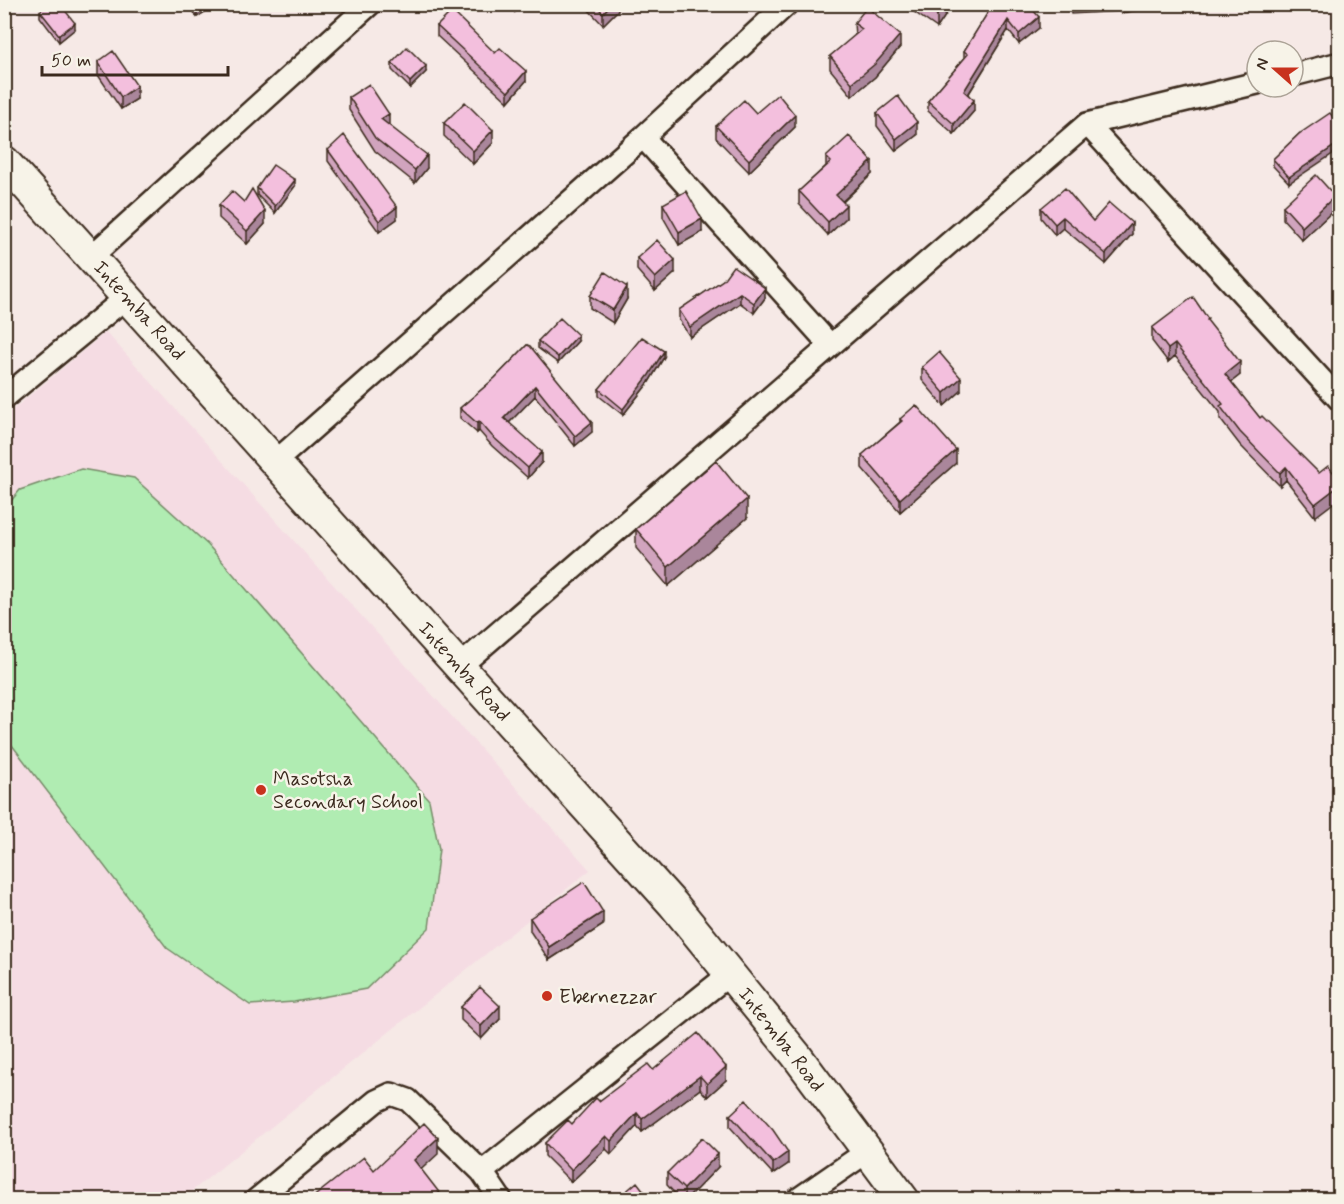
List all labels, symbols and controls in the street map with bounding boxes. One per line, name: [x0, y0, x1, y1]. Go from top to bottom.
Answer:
scale bar: [42, 39, 228, 77]
north arrow: [1245, 39, 1305, 99]
text: 50 m: [51, 49, 91, 73]
text: N: [1251, 55, 1274, 73]
street label: Intemba Road: [87, 255, 191, 367]
street label: Intemba Road: [412, 616, 516, 728]
place label: Masotsha Secondary School: [273, 766, 423, 816]
marker: Masotsha Secondary School: [254, 783, 268, 797]
street label: Intemba Road: [731, 982, 830, 1098]
place label: Ebernezzar: [559, 984, 658, 1011]
marker: Ebernezzar: [540, 989, 554, 1003]

